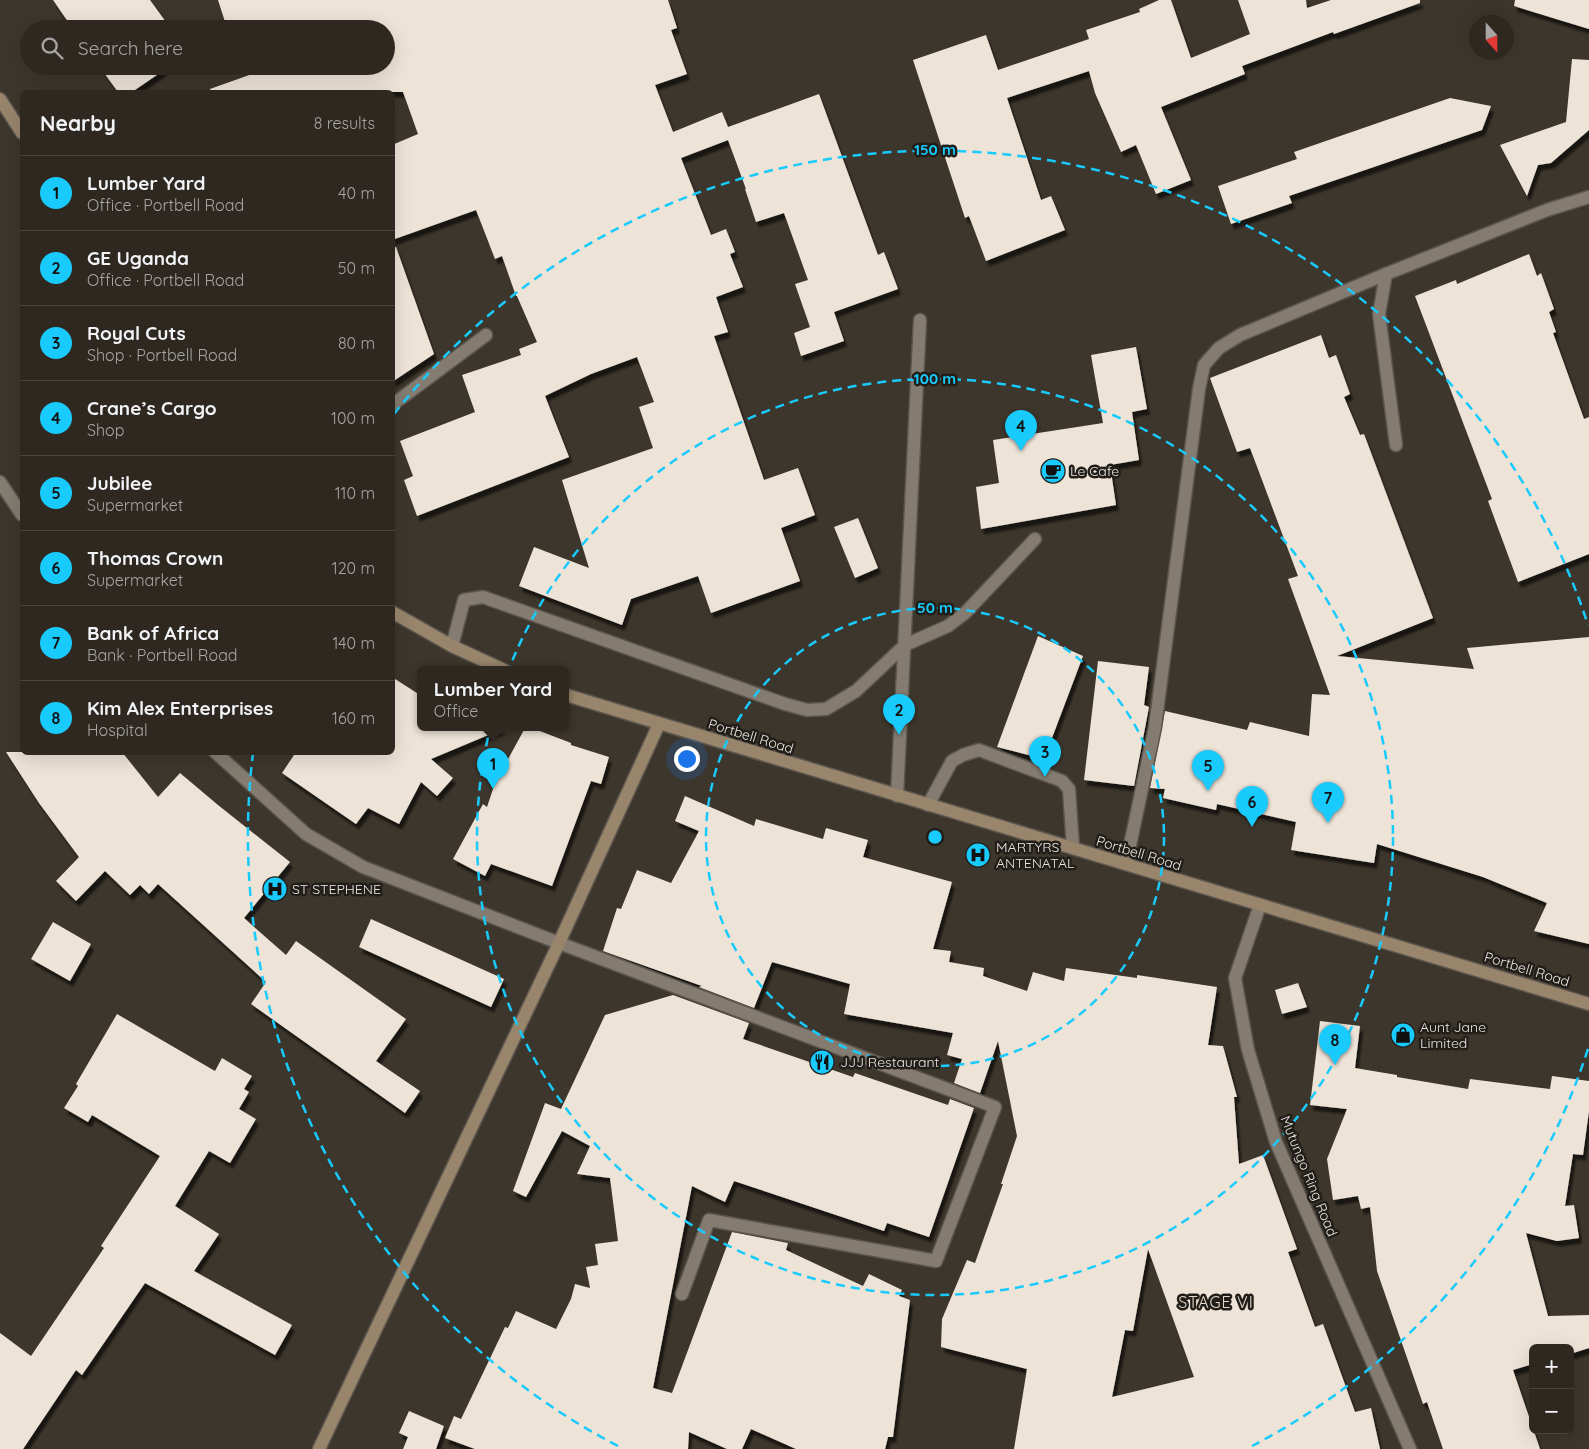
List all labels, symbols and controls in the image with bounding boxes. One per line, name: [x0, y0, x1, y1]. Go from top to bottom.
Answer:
north arrow: [1469, 15, 1514, 60]
search box: [20, 20, 395, 75]
icon: search: [38, 34, 66, 62]
text: Search here: [78, 36, 183, 60]
text: Nearby: [40, 110, 116, 136]
text: 8 results: [314, 113, 375, 133]
text: 150 m: [914, 140, 956, 159]
text: Lumber Yard: [87, 171, 205, 195]
text: 1: [53, 183, 59, 203]
text: 40 m: [338, 183, 375, 203]
text: Office · Portbell Road: [87, 195, 244, 215]
text: GE Uganda: [87, 246, 189, 270]
text: 2: [51, 258, 61, 278]
text: 50 m: [338, 258, 375, 278]
text: Office · Portbell Road: [87, 270, 244, 290]
text: Royal Cuts: [87, 321, 186, 345]
text: 3: [52, 333, 60, 353]
text: 80 m: [338, 333, 375, 353]
text: Shop · Portbell Road: [87, 345, 237, 365]
text: 100 m: [914, 369, 956, 388]
text: Crane’s Cargo: [87, 396, 217, 420]
text: 4: [51, 408, 61, 428]
text: 100 m: [331, 408, 375, 428]
pin: 4: [1005, 410, 1037, 451]
text: Shop: [87, 420, 124, 440]
cafe icon: Le Cafe: [1040, 458, 1066, 484]
place label: Le Cafe: [1070, 462, 1119, 480]
text: Jubilee: [87, 471, 152, 495]
text: 5: [51, 483, 61, 503]
text: 110 m: [335, 483, 375, 503]
text: Supermarket: [87, 495, 183, 515]
text: Thomas Crown: [87, 546, 223, 570]
text: 6: [52, 558, 60, 578]
text: 120 m: [332, 558, 375, 578]
text: Supermarket: [87, 570, 183, 590]
text: 50 m: [917, 598, 953, 617]
text: Bank of Africa: [87, 621, 219, 645]
text: 7: [52, 633, 60, 653]
text: 140 m: [332, 633, 375, 653]
text: Bank · Portbell Road: [87, 645, 238, 665]
popup: [417, 666, 569, 731]
text: Lumber Yard: [434, 677, 552, 701]
pin: 2: [883, 694, 915, 735]
text: Kim Alex Enterprises: [87, 696, 273, 720]
text: Office: [434, 701, 478, 721]
text: 8: [52, 708, 60, 728]
text: 160 m: [332, 708, 375, 728]
street label: Portbell Road: [706, 715, 796, 757]
text: Hospital: [87, 720, 148, 740]
pin: 3: [1029, 736, 1061, 777]
your location: [674, 746, 700, 772]
pin: 1: [477, 748, 509, 789]
pin: 5: [1192, 750, 1224, 791]
pin: 7: [1312, 782, 1344, 823]
pin: 6: [1236, 786, 1268, 827]
centre of rings: [926, 828, 944, 846]
street label: Portbell Road: [1094, 832, 1184, 874]
place label: MARTYRS ANTENATAL: [996, 838, 1075, 872]
hospital icon: MARTYRS ANTENATAL: [965, 842, 991, 868]
hospital icon: ST STEPHENE: [262, 876, 288, 902]
place label: ST STEPHENE: [292, 880, 381, 898]
street label: Portbell Road: [1482, 948, 1572, 990]
place label: Aunt Jane Limited: [1420, 1018, 1486, 1052]
shop icon: Aunt Jane Limited: [1390, 1022, 1416, 1048]
pin: 8: [1319, 1024, 1351, 1065]
restaurant icon: JJJ Restaurant: [809, 1049, 835, 1075]
place label: JJJ Restaurant: [840, 1053, 939, 1071]
street label: Mutungo Ring Road: [1277, 1113, 1341, 1239]
district label: STAGE VI: [1178, 1292, 1254, 1312]
map controls: [1529, 1344, 1574, 1434]
button: +: [1529, 1344, 1574, 1389]
button: −: [1529, 1389, 1574, 1434]

